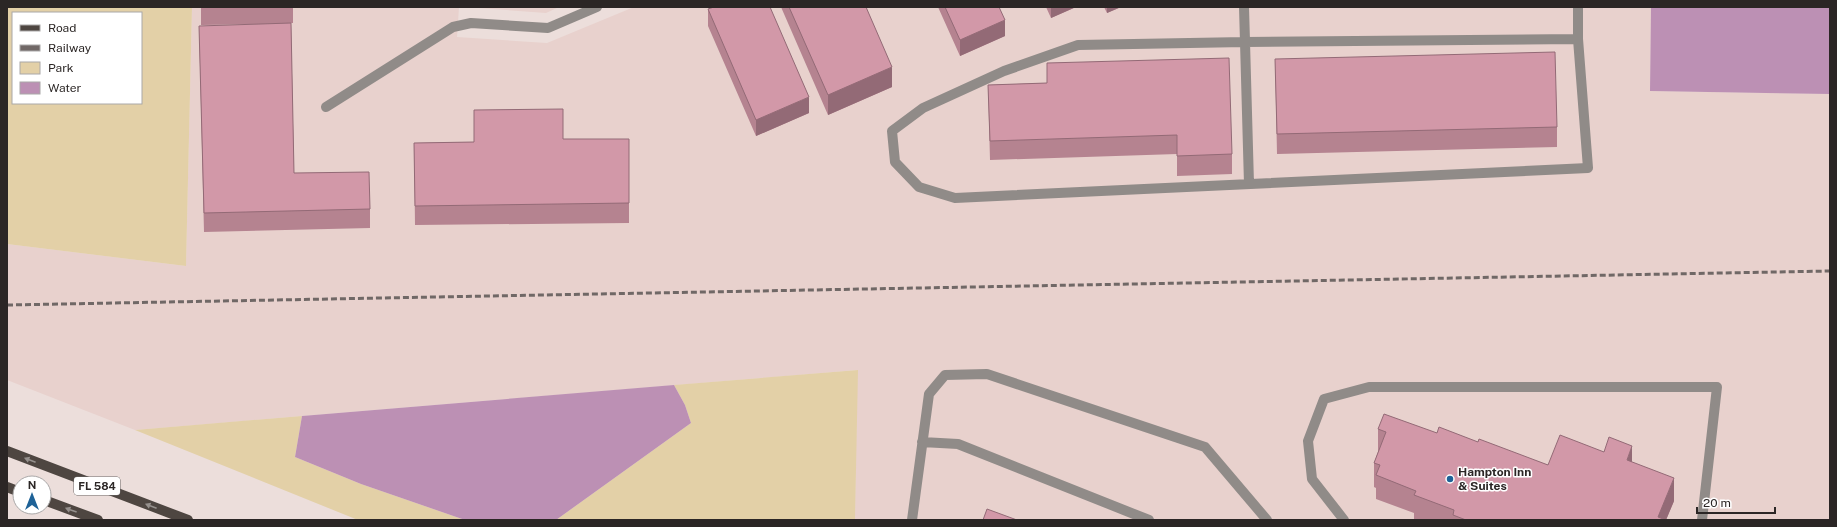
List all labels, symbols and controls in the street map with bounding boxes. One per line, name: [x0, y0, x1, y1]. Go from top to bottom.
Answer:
legend: [12, 12, 142, 104]
text: Road: [48, 21, 76, 35]
text: Railway: [48, 41, 92, 55]
text: Park: [48, 61, 74, 75]
text: Water: [48, 81, 82, 95]
one-way arrow: [23, 456, 35, 462]
place label: Hampton Inn & Suites: [1458, 465, 1531, 493]
marker: Hampton Inn & Suites: [1445, 474, 1455, 484]
north arrow: [12, 475, 52, 515]
road number: FL 584: [74, 477, 120, 495]
text: N: [28, 479, 36, 491]
scale bar: [1697, 489, 1775, 515]
text: 20 m: [1703, 496, 1731, 510]
one-way arrow: [145, 503, 157, 509]
one-way arrow: [64, 507, 76, 513]

